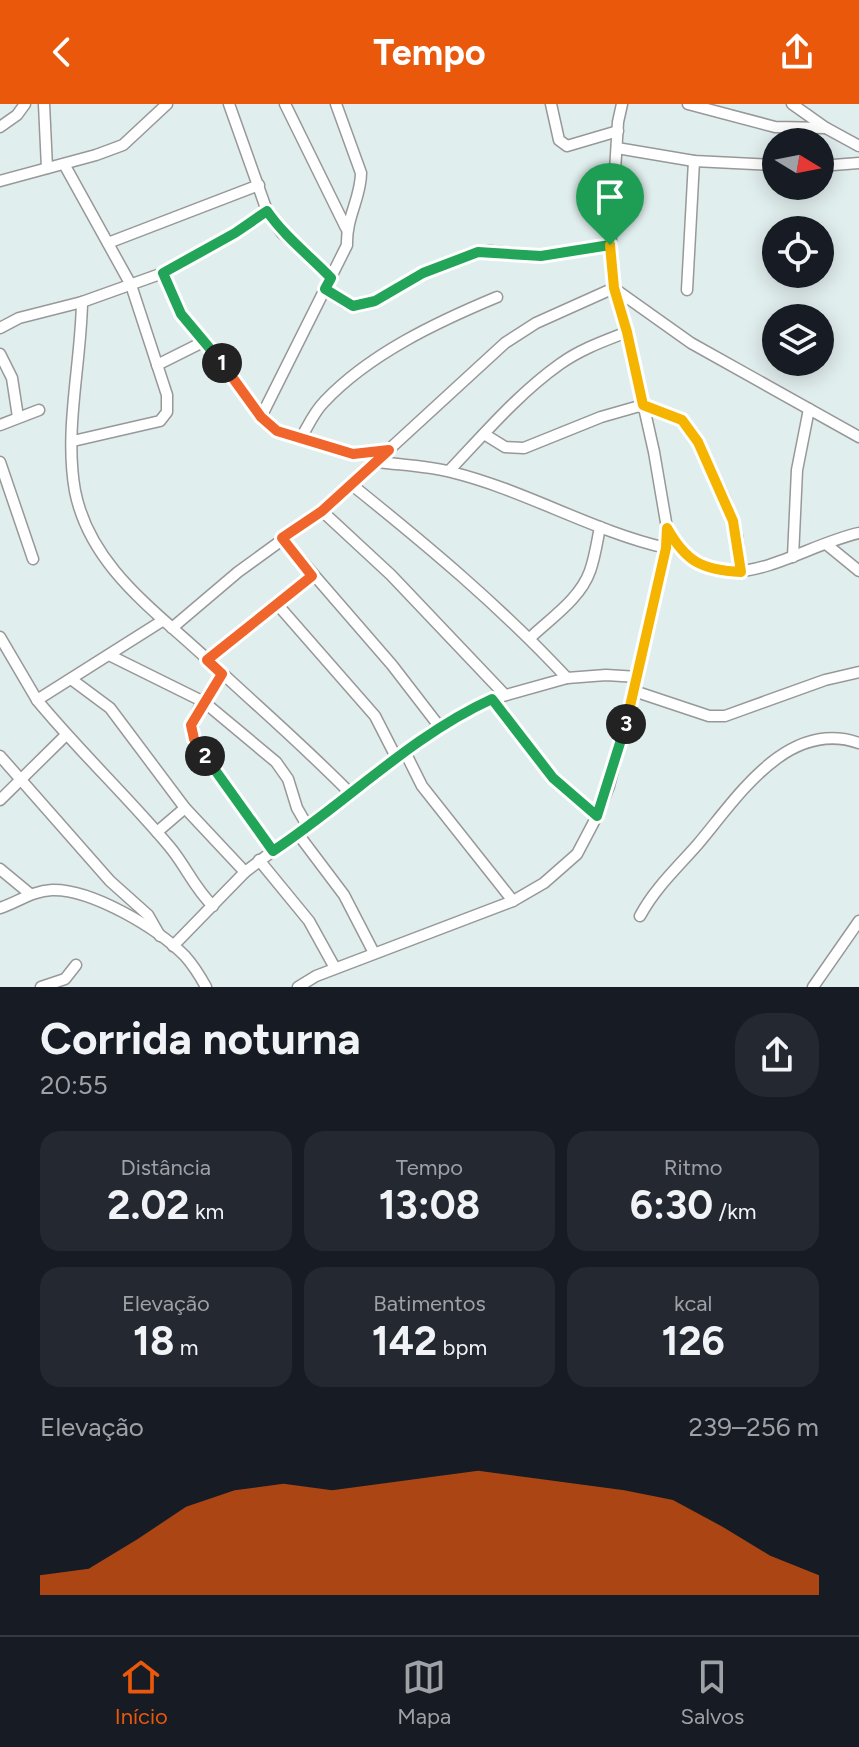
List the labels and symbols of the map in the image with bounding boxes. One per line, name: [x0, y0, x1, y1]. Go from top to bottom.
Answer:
north arrow: [762, 128, 834, 200]
pin: [576, 163, 644, 245]
pin: 1: [202, 343, 242, 383]
pin: 3: [606, 704, 646, 744]
pin: 2: [185, 736, 225, 776]

